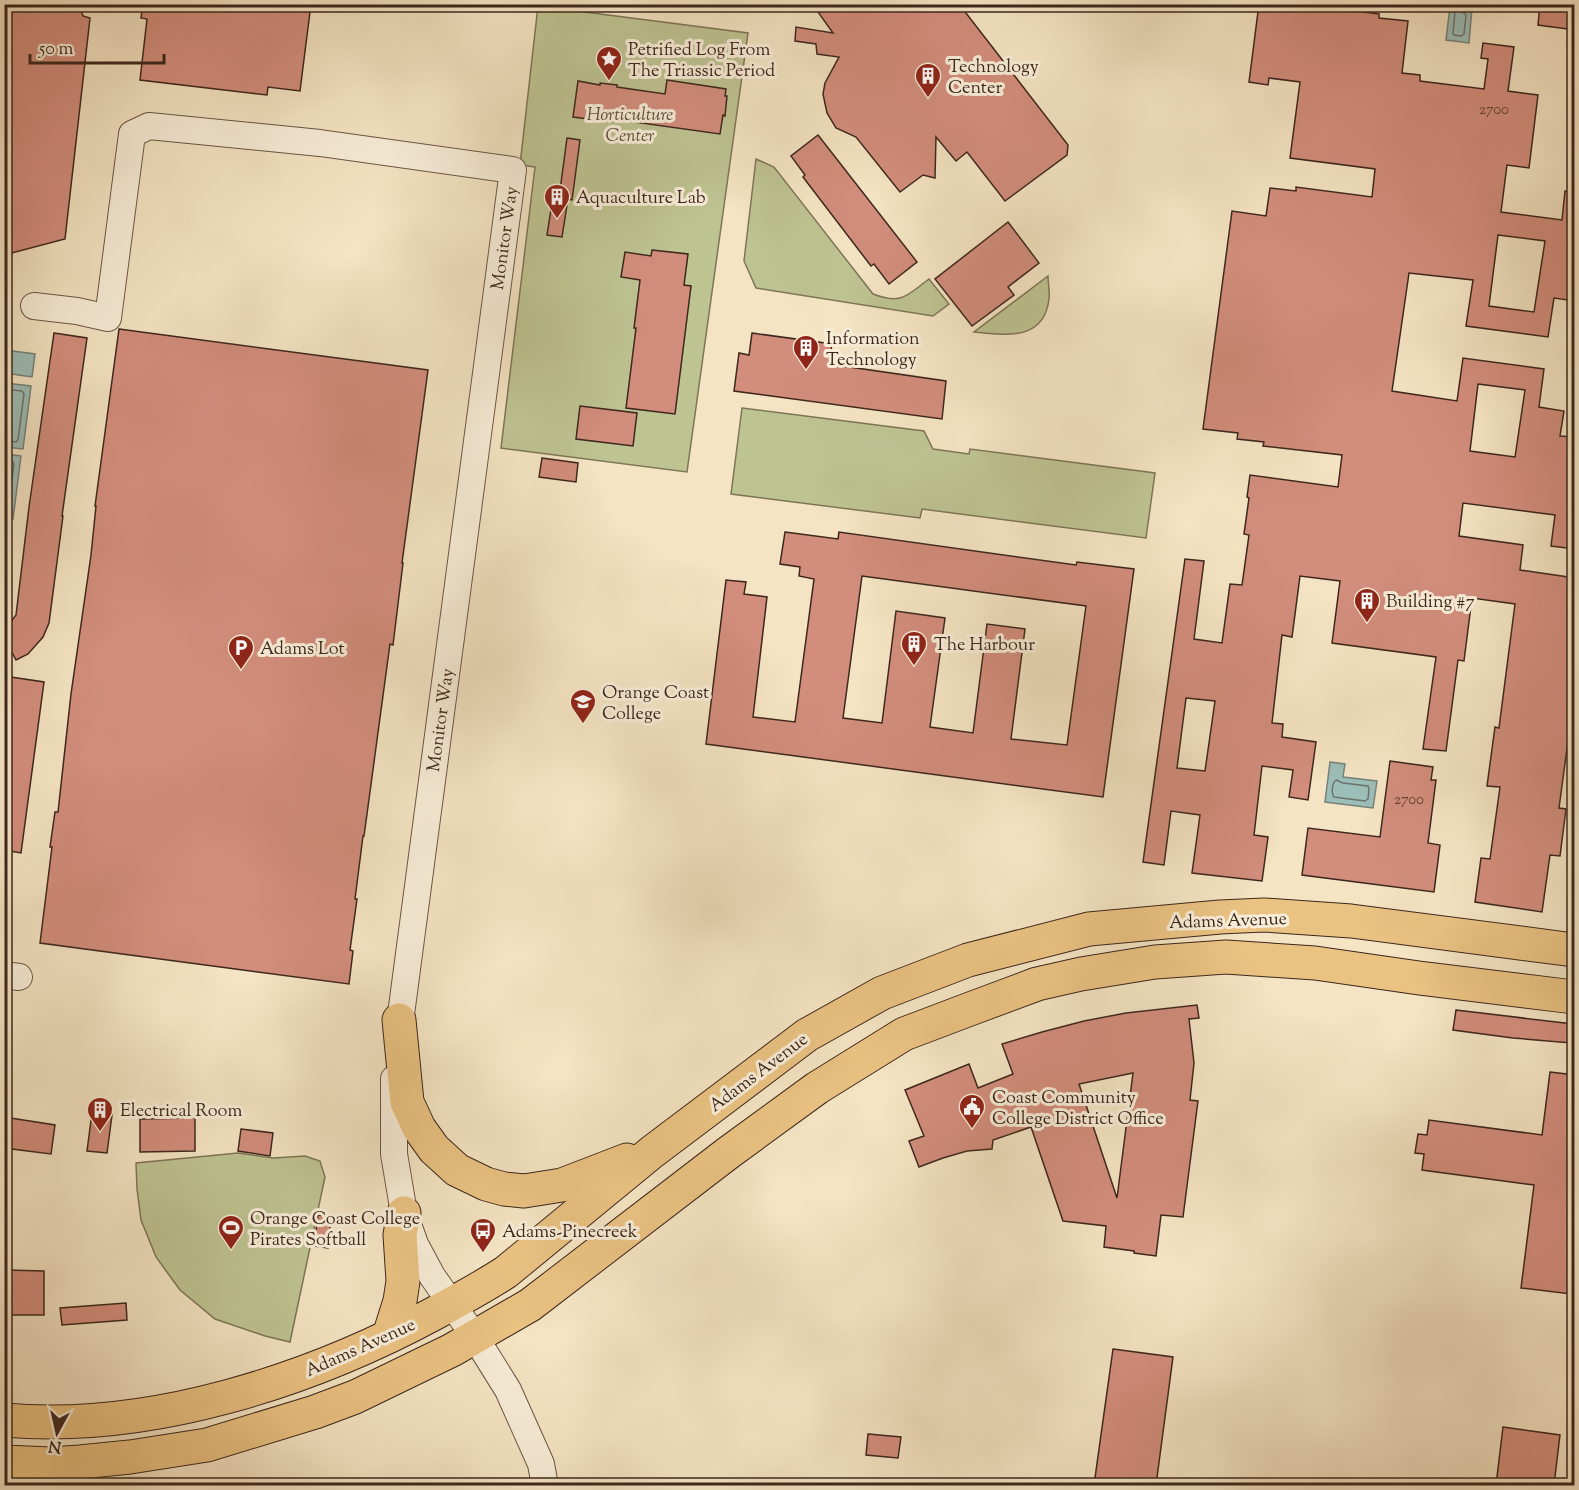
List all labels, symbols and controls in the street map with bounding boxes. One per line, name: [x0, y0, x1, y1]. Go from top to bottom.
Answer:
scale bar: [30, 27, 164, 65]
text: 50 m: [38, 37, 74, 63]
place label: Petrified Log From The Triassic Period: [628, 38, 775, 85]
place icon: Petrified Log From The Triassic Period: [594, 44, 624, 82]
place label: Technology Center: [948, 55, 1039, 102]
building icon: Technology Center: [913, 61, 943, 99]
house number: 2700: [1479, 100, 1509, 121]
park label: Horticulture Center: [587, 103, 673, 150]
building icon: Aquaculture Lab: [542, 182, 572, 220]
street label: Monitor Way: [486, 185, 526, 292]
place label: Aquaculture Lab: [576, 186, 706, 212]
place label: Information Technology: [826, 327, 920, 374]
building icon: Information Technology: [791, 333, 821, 371]
building icon: Building #7: [1352, 586, 1382, 624]
place label: Building #7: [1386, 590, 1475, 616]
building icon: The Harbour: [899, 629, 929, 667]
parking icon: Adams Lot: [226, 633, 256, 671]
place label: The Harbour: [934, 633, 1035, 659]
place label: Adams Lot: [260, 637, 345, 663]
street label: Monitor Way: [422, 667, 462, 774]
place label: Orange Coast College: [602, 681, 709, 728]
school or university icon: Orange Coast College: [568, 687, 598, 725]
house number: 2700: [1394, 790, 1424, 811]
street label: Adams Avenue: [1169, 907, 1288, 937]
street label: Adams Avenue: [704, 1028, 814, 1120]
place label: Coast Community College District Office: [992, 1086, 1164, 1133]
public building icon: Coast Community College District Office: [957, 1092, 987, 1130]
building icon: Electrical Room: [85, 1095, 115, 1133]
place label: Electrical Room: [120, 1099, 242, 1125]
place label: Orange Coast College Pirates Softball: [250, 1207, 420, 1254]
sports icon: Orange Coast College Pirates Softball: [216, 1213, 246, 1251]
bus stop icon: Adams-Pinecreek: [468, 1216, 498, 1254]
place label: Adams-Pinecreek: [502, 1220, 638, 1246]
street label: Adams Avenue: [302, 1313, 420, 1385]
north arrow: [27, 1403, 87, 1463]
text: N: [47, 1433, 63, 1458]

